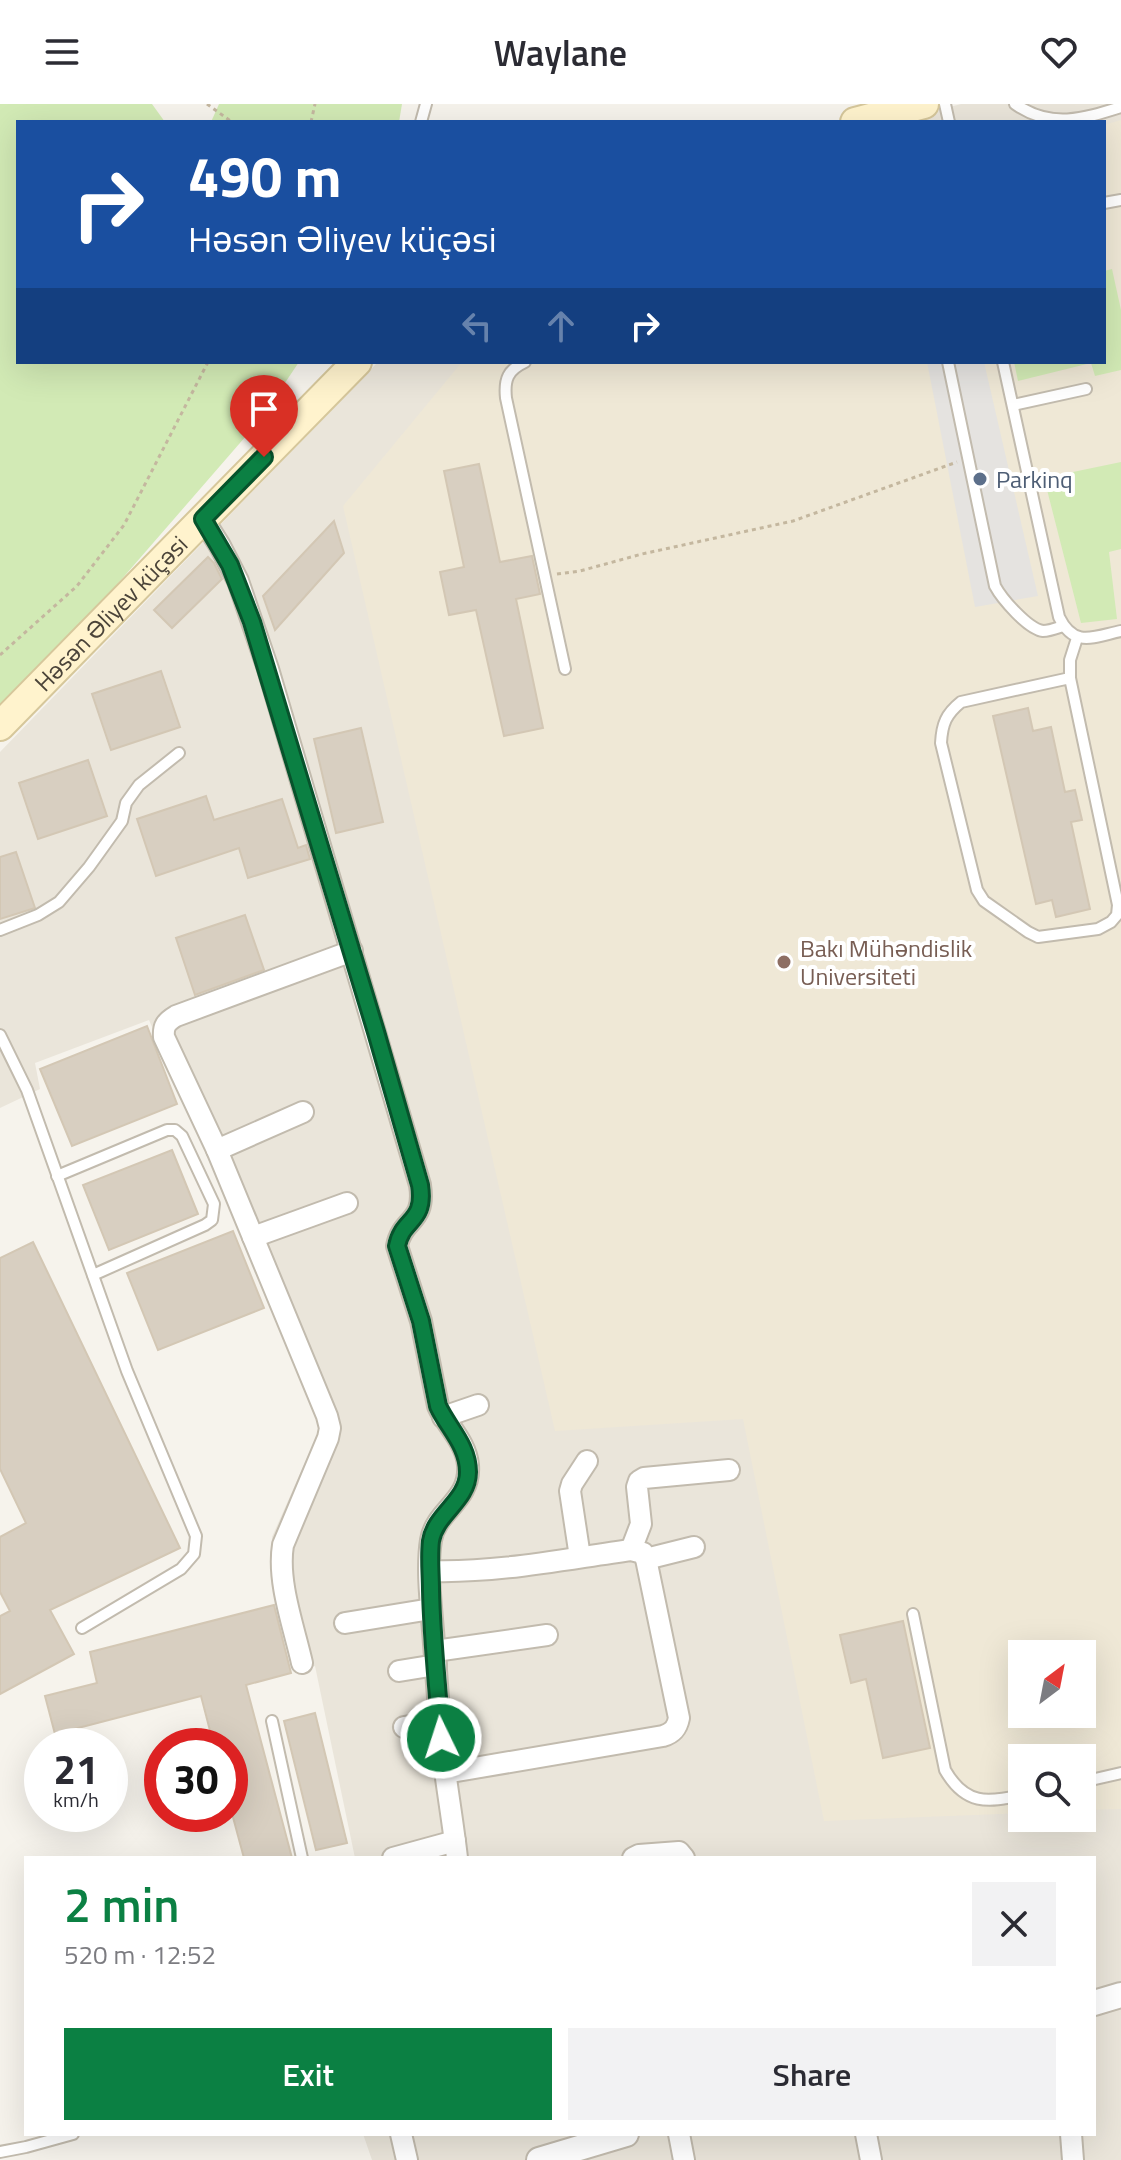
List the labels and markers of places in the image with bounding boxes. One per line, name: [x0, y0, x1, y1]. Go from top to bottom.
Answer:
pin: [230, 375, 298, 457]
place label: Parkinq: [996, 461, 1073, 497]
marker: Parkinq: [971, 470, 989, 488]
place label: Bakı Mühəndislik Universiteti: [800, 930, 973, 994]
marker: Bakı Mühəndislik Universiteti: [775, 953, 793, 971]

